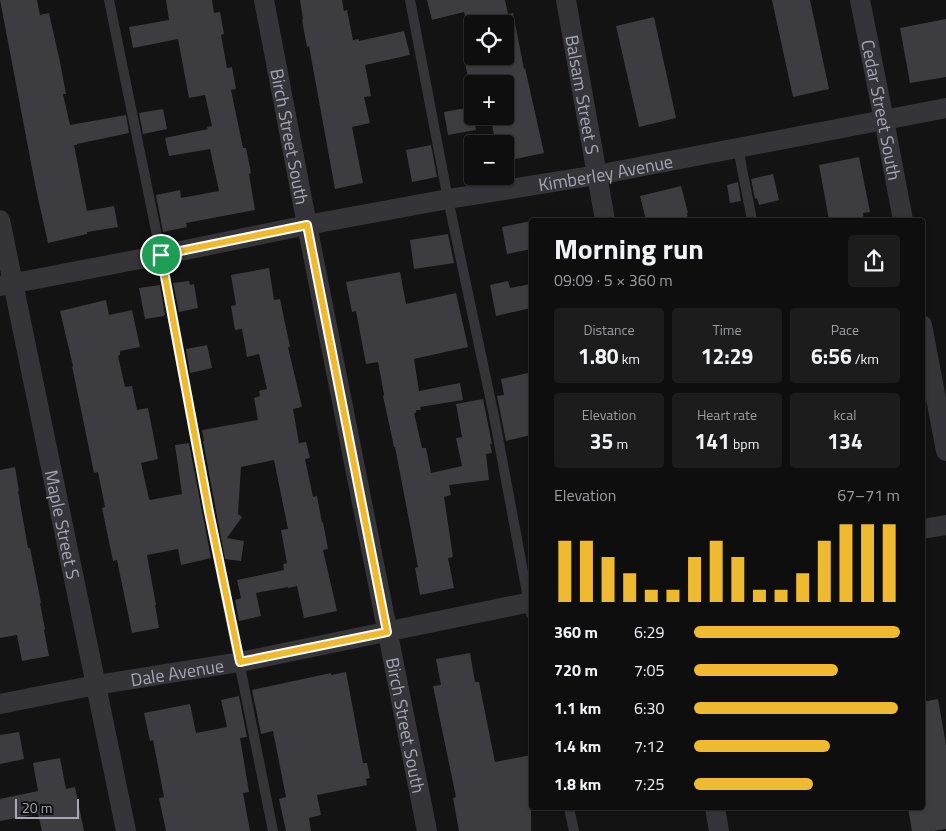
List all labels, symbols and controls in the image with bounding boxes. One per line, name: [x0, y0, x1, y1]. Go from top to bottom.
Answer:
map controls: [464, 15, 514, 185]
button: locate: [464, 15, 514, 65]
street label: Balsam Street S: [559, 33, 607, 156]
street label: Cedar Street South: [855, 37, 909, 182]
street label: Birch Street South: [264, 66, 316, 207]
button: +: [464, 75, 514, 125]
button: −: [464, 135, 514, 185]
street label: Kimberley Avenue: [536, 147, 675, 198]
text: Morning run: [554, 227, 704, 270]
pin: [140, 234, 182, 276]
button: share: [848, 235, 900, 287]
icon: arrive: [147, 241, 175, 269]
text: 09:09 · 5 × 360 m: [554, 268, 673, 292]
text: Distance: [583, 319, 635, 340]
text: Time: [712, 319, 742, 340]
text: Pace: [831, 319, 859, 340]
text: 1.80: [578, 340, 619, 372]
text: 12:29: [701, 340, 753, 372]
text: 6:56: [811, 340, 852, 372]
text: km: [619, 348, 640, 369]
text: /km: [852, 348, 879, 369]
text: Elevation: [582, 404, 636, 425]
text: Heart rate: [697, 404, 757, 425]
text: kcal: [834, 404, 856, 425]
text: 35: [590, 425, 613, 457]
text: 141: [695, 425, 730, 457]
text: 134: [827, 425, 863, 457]
text: m: [613, 433, 628, 454]
text: bpm: [730, 433, 759, 454]
street label: Maple Street S: [38, 467, 87, 582]
text: Elevation: [554, 483, 616, 507]
text: 67–71 m: [837, 483, 900, 507]
text: 360 m: [554, 620, 598, 644]
text: 6:29: [634, 620, 664, 644]
street label: Dale Avenue: [128, 651, 226, 693]
street label: Birch Street South: [379, 655, 433, 795]
text: 720 m: [554, 658, 598, 682]
text: 7:05: [634, 658, 664, 682]
text: 1.1 km: [554, 696, 601, 720]
text: 6:30: [634, 696, 664, 720]
text: 1.4 km: [554, 734, 601, 758]
text: 7:12: [634, 734, 664, 758]
text: 1.8 km: [554, 772, 601, 796]
text: 7:25: [634, 772, 664, 796]
scale bar: [15, 796, 79, 819]
text: 20 m: [22, 797, 52, 818]

